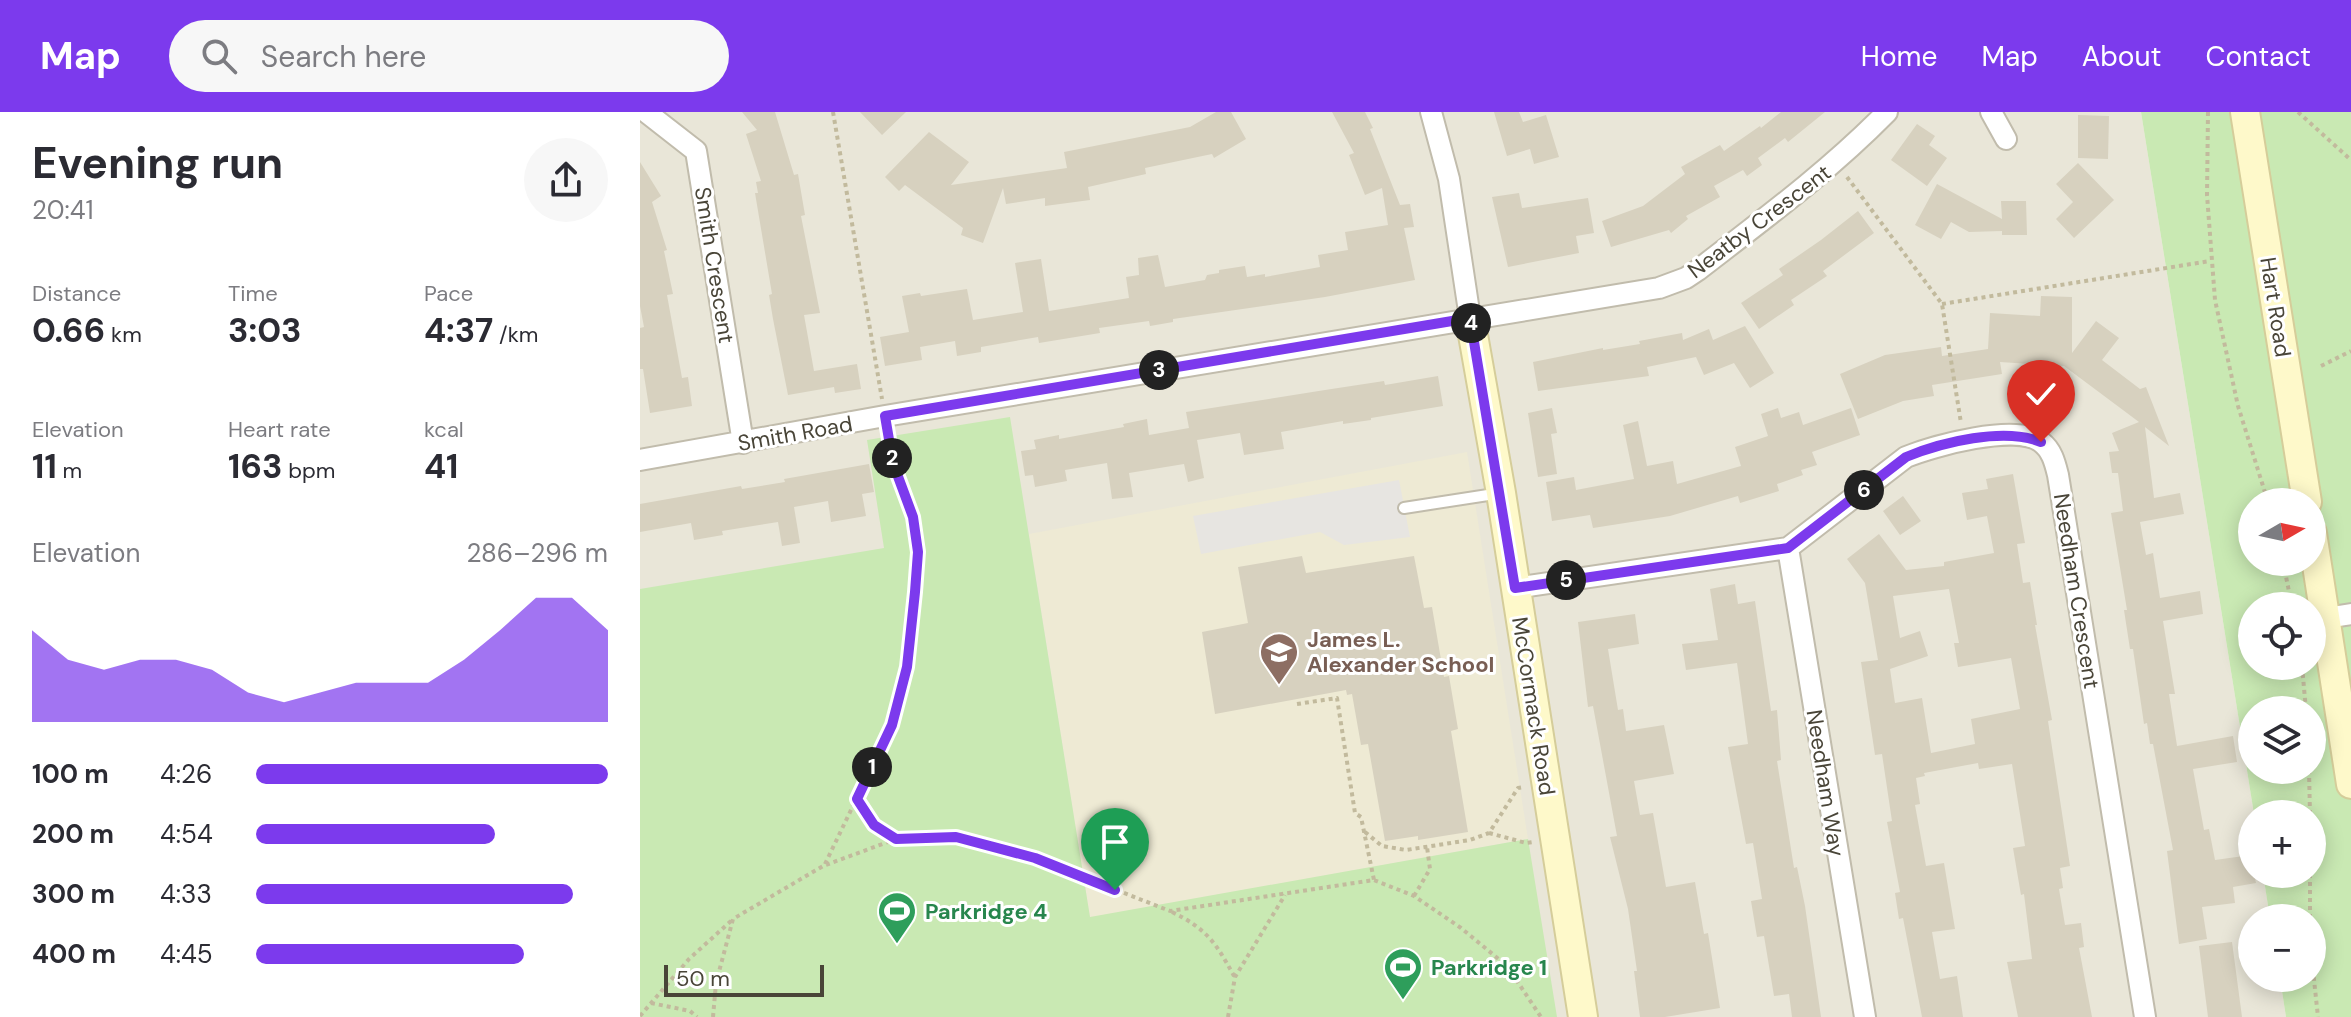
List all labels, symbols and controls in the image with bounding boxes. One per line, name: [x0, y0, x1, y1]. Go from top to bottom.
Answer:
search box: [169, 20, 729, 92]
text: Map: [40, 31, 121, 81]
icon: search: [197, 34, 241, 78]
text: Search here: [261, 37, 426, 76]
text: Home: [1861, 38, 1937, 75]
text: Map: [1981, 38, 2038, 75]
text: About: [2082, 38, 2161, 75]
text: Contact: [2205, 38, 2311, 75]
text: Evening run: [32, 134, 283, 192]
button: share: [524, 138, 608, 222]
street label: Neatby Crescent: [1682, 158, 1837, 285]
street label: Smith Crescent: [688, 185, 741, 345]
text: 20:41: [32, 193, 94, 227]
street label: Hart Road: [2253, 255, 2298, 359]
text: Distance: [32, 279, 121, 308]
text: Time: [228, 279, 278, 308]
text: Pace: [424, 279, 473, 308]
pin: 4: [1451, 303, 1491, 343]
text: 0.66: [32, 308, 105, 353]
text: 3:03: [228, 308, 302, 353]
text: 4:37: [424, 308, 493, 353]
text: 4: [1464, 308, 1478, 337]
text: km: [105, 320, 142, 349]
text: /km: [493, 320, 538, 349]
pin: 3: [1139, 350, 1179, 390]
text: 3: [1152, 355, 1166, 384]
pin: [2007, 360, 2075, 442]
icon: check: [2019, 372, 2063, 416]
street label: Smith Road: [735, 409, 855, 458]
text: Elevation: [32, 415, 124, 444]
text: Heart rate: [228, 415, 331, 444]
text: kcal: [424, 415, 464, 444]
pin: 2: [872, 438, 912, 478]
text: 2: [886, 443, 898, 472]
text: 11: [32, 444, 57, 489]
text: 163: [228, 444, 282, 489]
text: 41: [424, 444, 458, 489]
text: m: [57, 456, 82, 485]
text: bpm: [282, 456, 335, 485]
pin: 6: [1844, 470, 1884, 510]
text: 6: [1857, 475, 1871, 504]
north arrow: [2238, 488, 2326, 576]
map controls: [2238, 488, 2326, 992]
street label: Needham Crescent: [2047, 491, 2106, 691]
text: Elevation: [32, 536, 140, 570]
text: 286–296 m: [466, 536, 608, 570]
pin: 5: [1546, 560, 1586, 600]
text: 5: [1559, 565, 1573, 594]
button: locate: [2238, 592, 2326, 680]
street label: McCormack Road: [1505, 615, 1562, 797]
place label: James L. Alexander School: [1307, 625, 1494, 679]
school or university icon: James L. Alexander School: [1258, 631, 1300, 686]
button: layers: [2238, 696, 2326, 784]
street label: Needham Way: [1800, 708, 1851, 859]
pin: 1: [852, 747, 892, 787]
text: 1: [868, 752, 876, 781]
text: 100 m: [32, 757, 109, 791]
text: 4:26: [160, 757, 212, 791]
button: +: [2238, 800, 2326, 888]
pin: [1081, 808, 1149, 890]
text: 200 m: [32, 817, 114, 851]
text: 4:54: [160, 817, 213, 851]
icon: arrive: [1093, 820, 1137, 864]
text: 300 m: [32, 877, 115, 911]
text: 4:33: [160, 877, 212, 911]
sports icon: Parkridge 4: [876, 890, 918, 945]
place label: Parkridge 4: [925, 897, 1047, 926]
button: −: [2238, 904, 2326, 992]
text: 400 m: [32, 937, 116, 971]
text: 4:45: [160, 937, 213, 971]
sports icon: Parkridge 1: [1382, 946, 1424, 1001]
place label: Parkridge 1: [1431, 953, 1547, 982]
scale bar: [664, 961, 824, 997]
text: 50 m: [676, 964, 730, 993]

